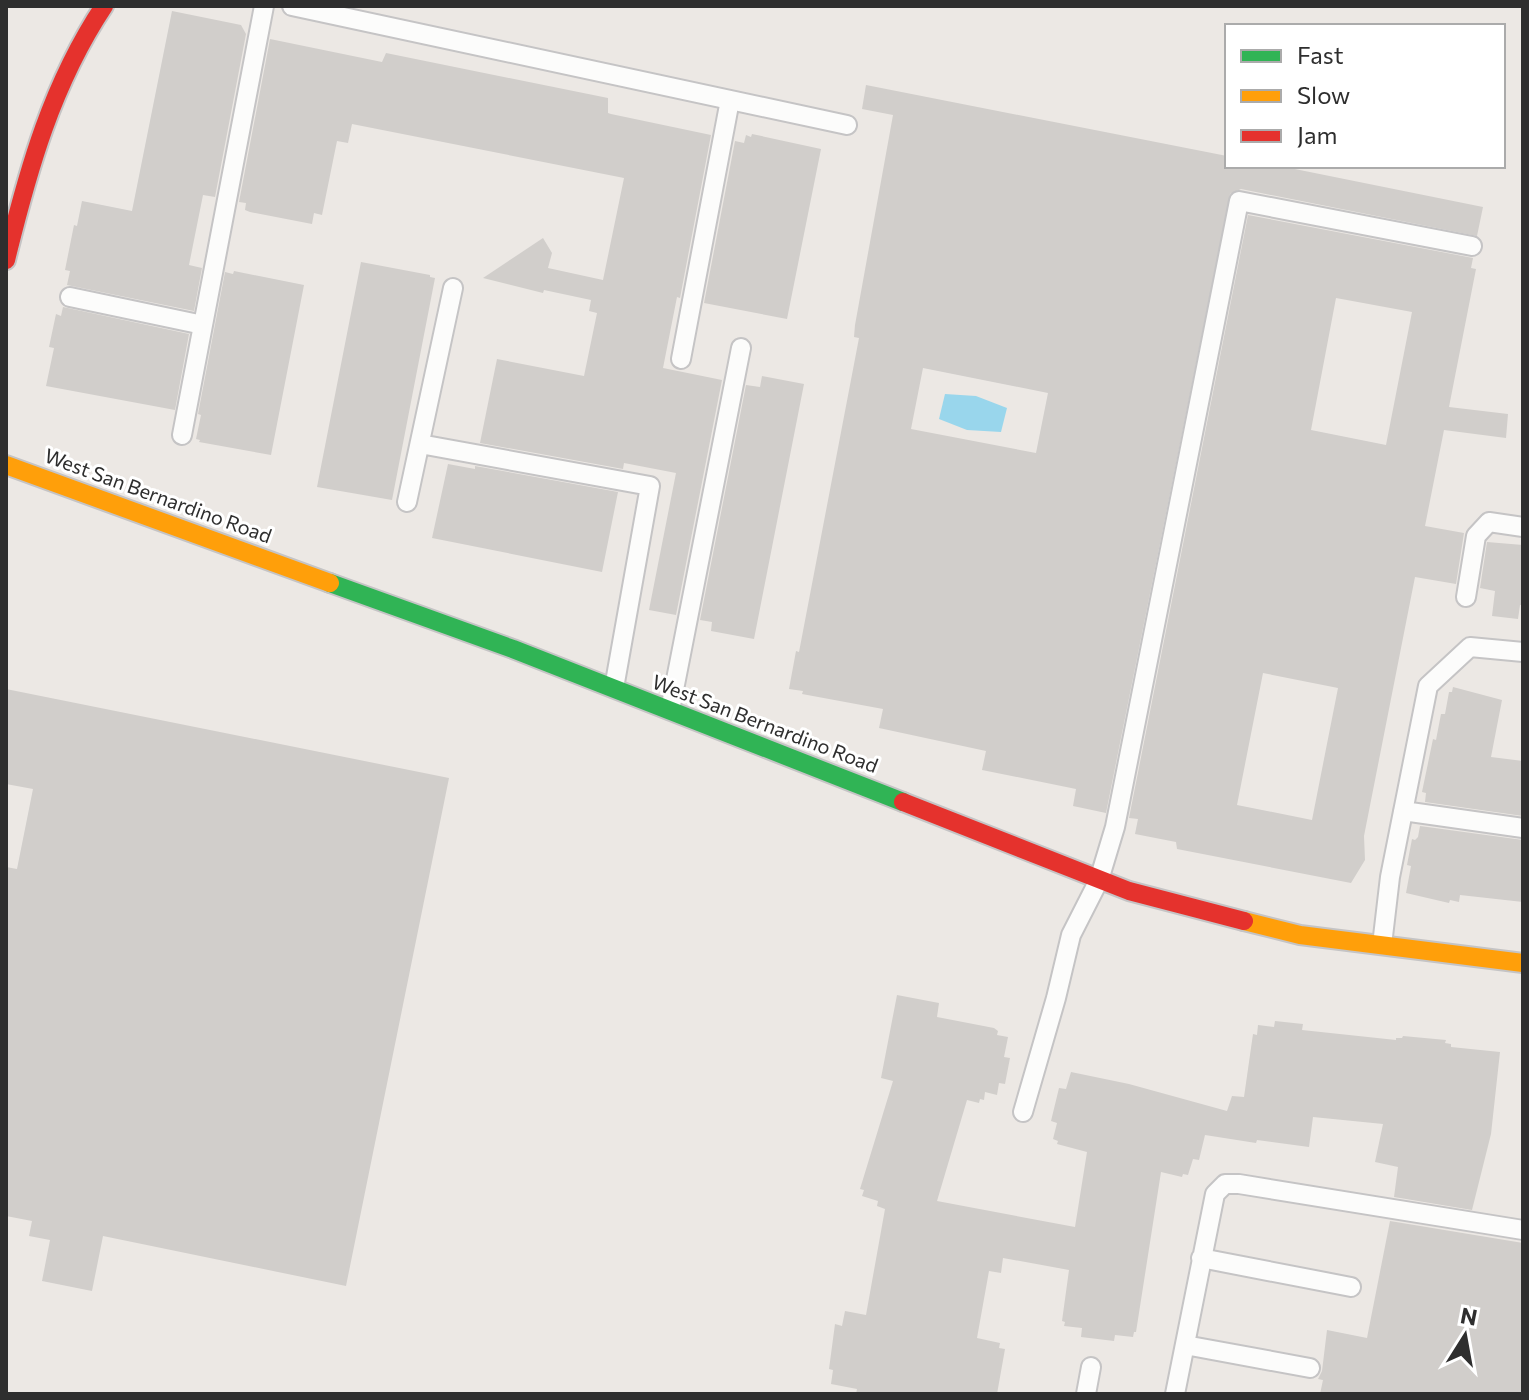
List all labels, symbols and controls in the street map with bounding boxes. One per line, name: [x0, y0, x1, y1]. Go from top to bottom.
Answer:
legend: [1225, 24, 1505, 168]
text: Fast: [1297, 40, 1344, 69]
text: Slow: [1297, 80, 1350, 109]
text: Jam: [1297, 120, 1337, 149]
street label: West San Bernardino Road: [42, 443, 275, 547]
street label: West San Bernardino Road: [649, 669, 882, 777]
north arrow: [1425, 1296, 1505, 1376]
text: N: [1458, 1301, 1480, 1331]

